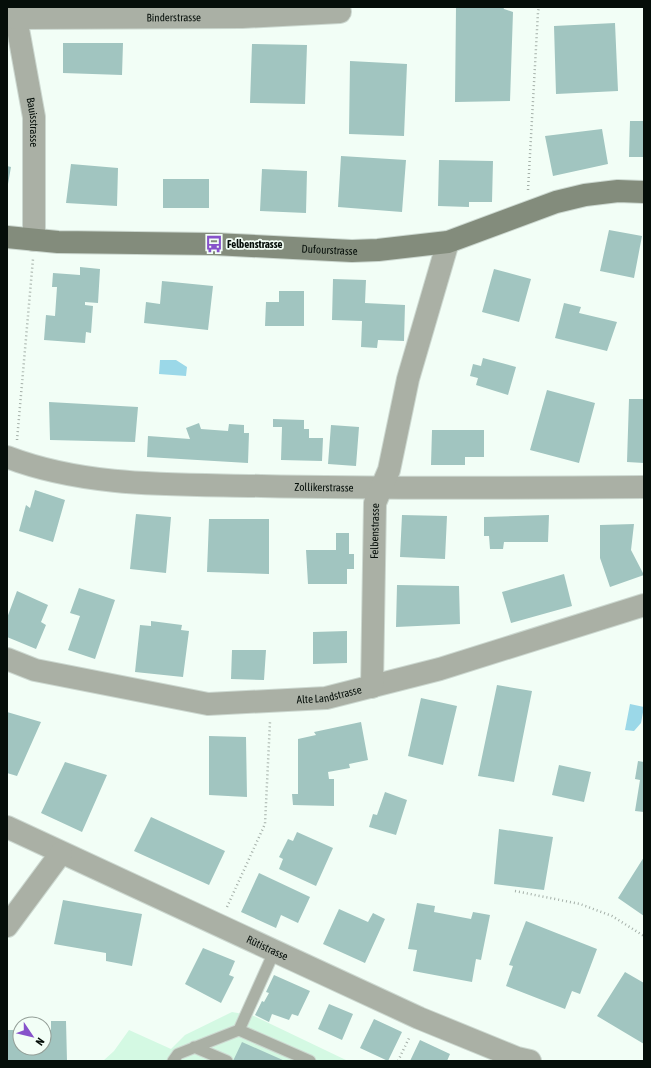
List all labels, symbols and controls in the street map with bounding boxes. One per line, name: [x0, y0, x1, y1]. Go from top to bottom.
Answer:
street label: Binderstrasse: [146, 11, 201, 23]
street label: Bauisstrasse: [25, 96, 40, 147]
bus stop icon: Felbenstrasse: [204, 234, 224, 254]
place label: Felbenstrasse: [227, 238, 283, 250]
street label: Dufourstrasse: [301, 242, 358, 257]
street label: Zollikerstrasse: [294, 481, 354, 494]
street label: Felbenstrasse: [368, 503, 381, 559]
street label: Alte Landstrasse: [296, 683, 363, 705]
street label: Rütistrasse: [245, 933, 290, 963]
north arrow: [12, 1016, 52, 1056]
text: N: [33, 1036, 47, 1048]

